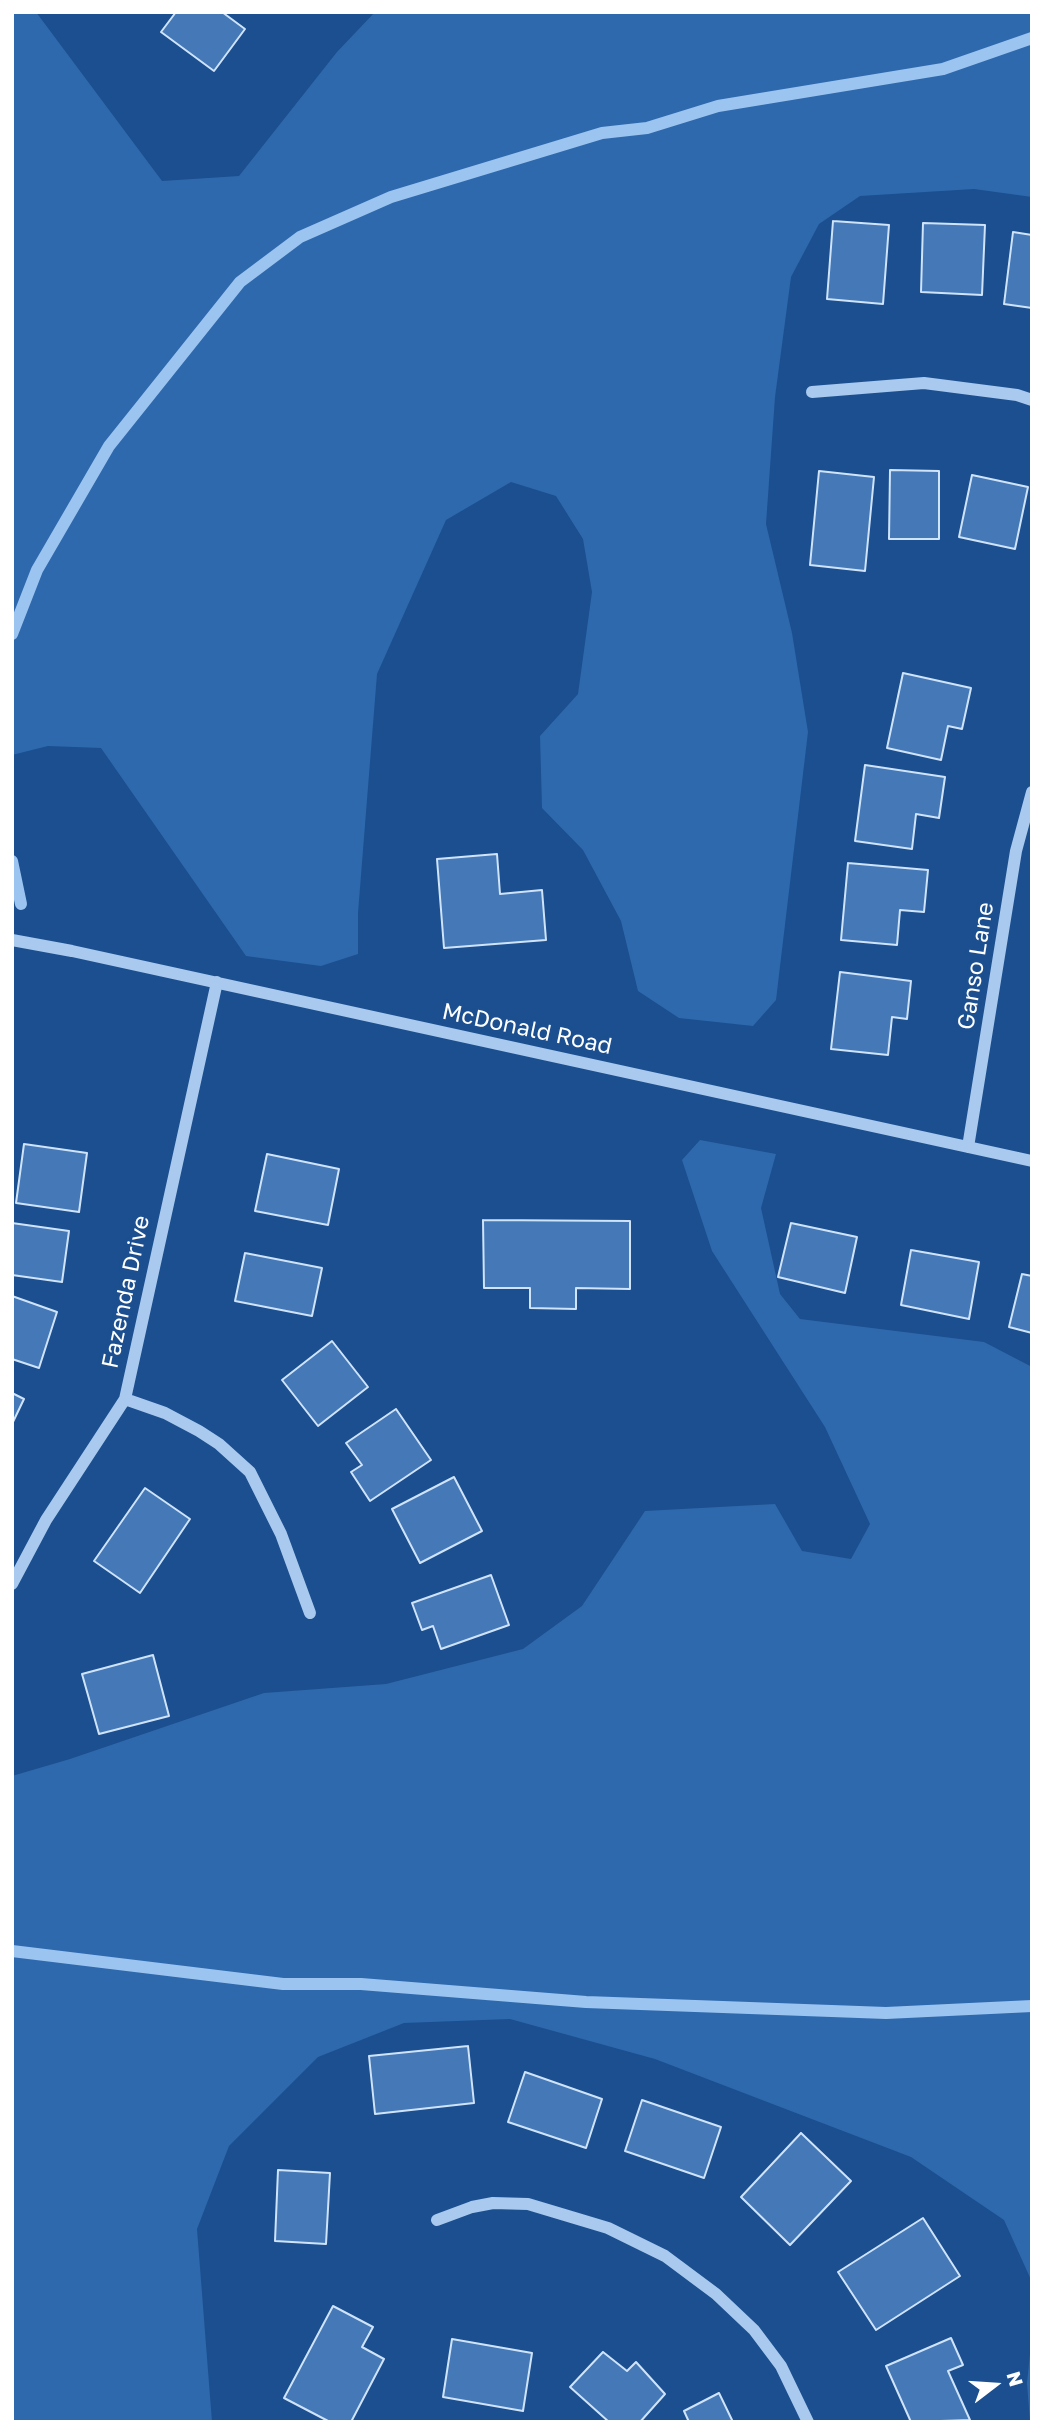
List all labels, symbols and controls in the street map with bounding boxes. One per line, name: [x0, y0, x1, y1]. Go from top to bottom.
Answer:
street label: Ganso Lane: [952, 900, 1000, 1032]
street label: McDonald Road: [440, 998, 614, 1060]
street label: Fazenda Drive: [96, 1213, 156, 1371]
north arrow: [960, 2350, 1030, 2420]
text: N: [1002, 2368, 1029, 2389]

